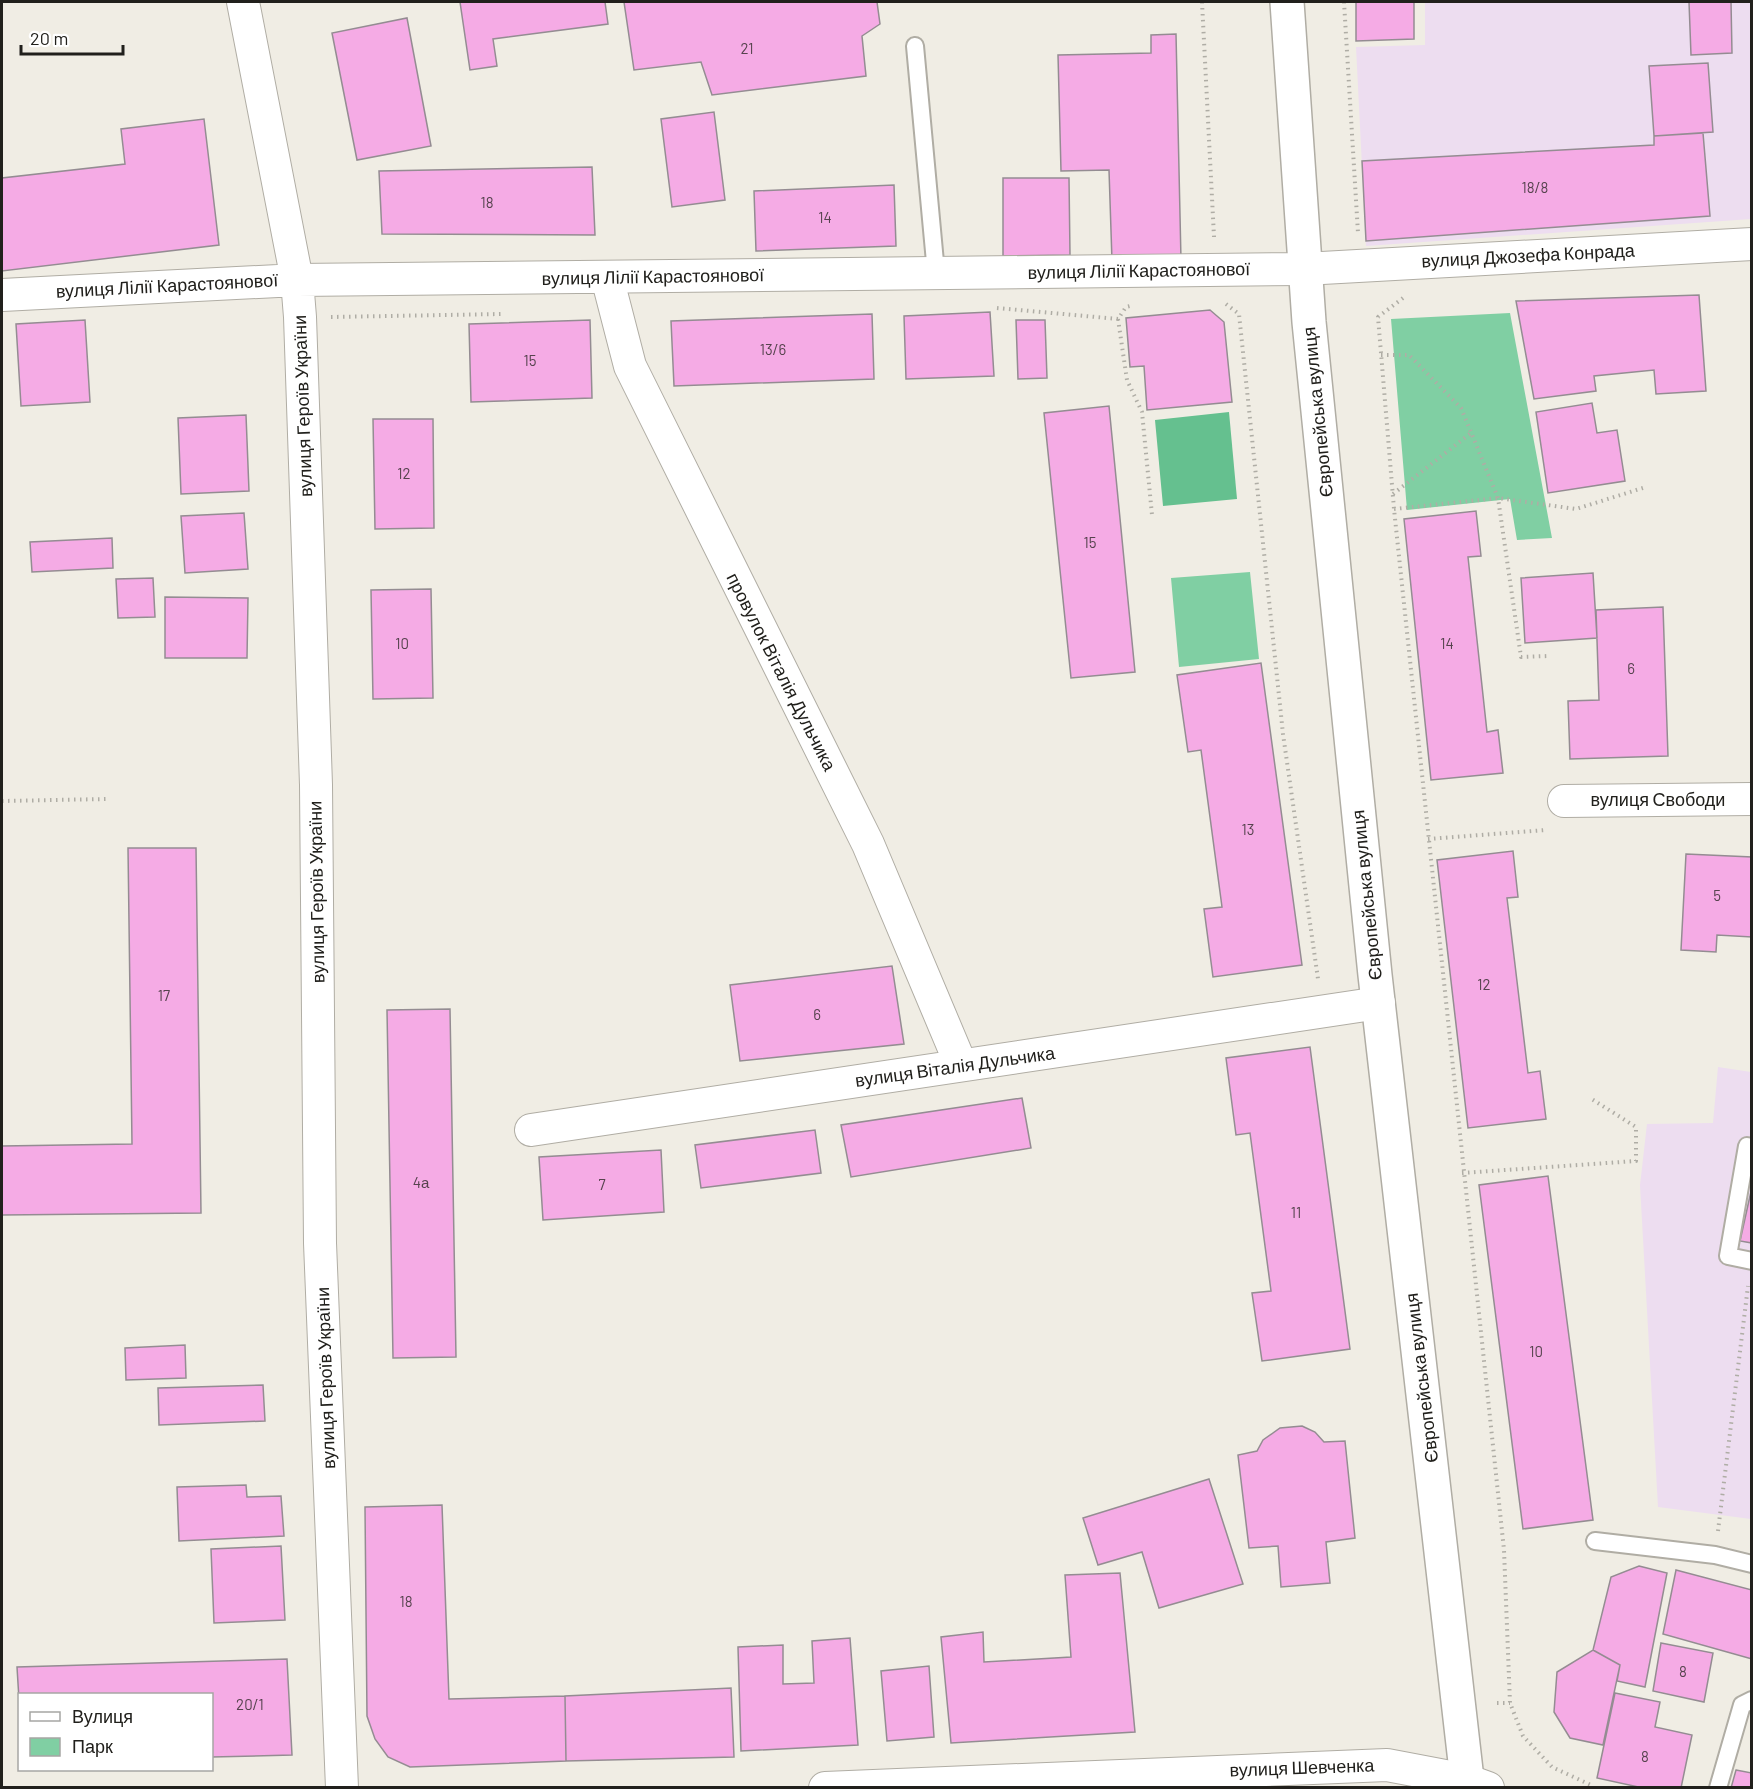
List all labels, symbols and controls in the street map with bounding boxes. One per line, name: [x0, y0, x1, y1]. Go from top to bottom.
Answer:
scale bar: [21, 18, 123, 56]
text: 20 m: [30, 27, 68, 49]
house number: 21: [740, 39, 754, 57]
house number: 18/8: [1522, 178, 1548, 196]
house number: 18: [480, 193, 494, 211]
house number: 14: [818, 208, 832, 226]
street label: вулиця Джозефа Конрада: [1421, 238, 1636, 272]
street label: вулиця Лілії Карастоянової: [1028, 257, 1250, 283]
street label: вулиця Лілії Карастоянової: [542, 263, 764, 289]
street label: вулиця Лілії Карастоянової: [55, 268, 279, 302]
street label: вулиця Героїв України: [288, 315, 316, 497]
street label: Європейська вулиця: [1297, 326, 1337, 498]
house number: 13/6: [760, 340, 786, 358]
house number: 15: [524, 351, 536, 369]
house number: 12: [397, 464, 411, 482]
house number: 15: [1084, 533, 1096, 551]
street label: провулок Віталія Дульчика: [722, 569, 842, 775]
house number: 10: [395, 634, 409, 652]
house number: 14: [1440, 634, 1454, 652]
house number: 6: [1627, 659, 1635, 677]
street label: вулиця Свободи: [1591, 788, 1725, 810]
street label: вулиця Героїв України: [303, 801, 329, 983]
street label: Європейська вулиця: [1346, 809, 1386, 981]
house number: 13: [1242, 820, 1254, 838]
house number: 5: [1713, 886, 1721, 904]
house number: 12: [1477, 975, 1491, 993]
house number: 17: [158, 986, 170, 1004]
house number: 6: [813, 1005, 821, 1023]
street label: вулиця Віталія Дульчика: [854, 1041, 1057, 1091]
house number: 4а: [413, 1173, 430, 1191]
house number: 7: [598, 1175, 606, 1193]
house number: 11: [1291, 1203, 1301, 1221]
street label: вулиця Героїв України: [311, 1287, 339, 1469]
street label: Європейська вулиця: [1400, 1292, 1442, 1464]
house number: 10: [1529, 1342, 1543, 1360]
house number: 18: [399, 1592, 413, 1610]
house number: 8: [1679, 1662, 1687, 1680]
legend: [18, 1693, 213, 1771]
house number: 20/1: [236, 1695, 264, 1713]
text: Вулиця: [72, 1705, 133, 1727]
text: Парк: [72, 1735, 113, 1757]
house number: 8: [1641, 1747, 1649, 1765]
street label: вулиця Шевченка: [1229, 1753, 1376, 1781]

